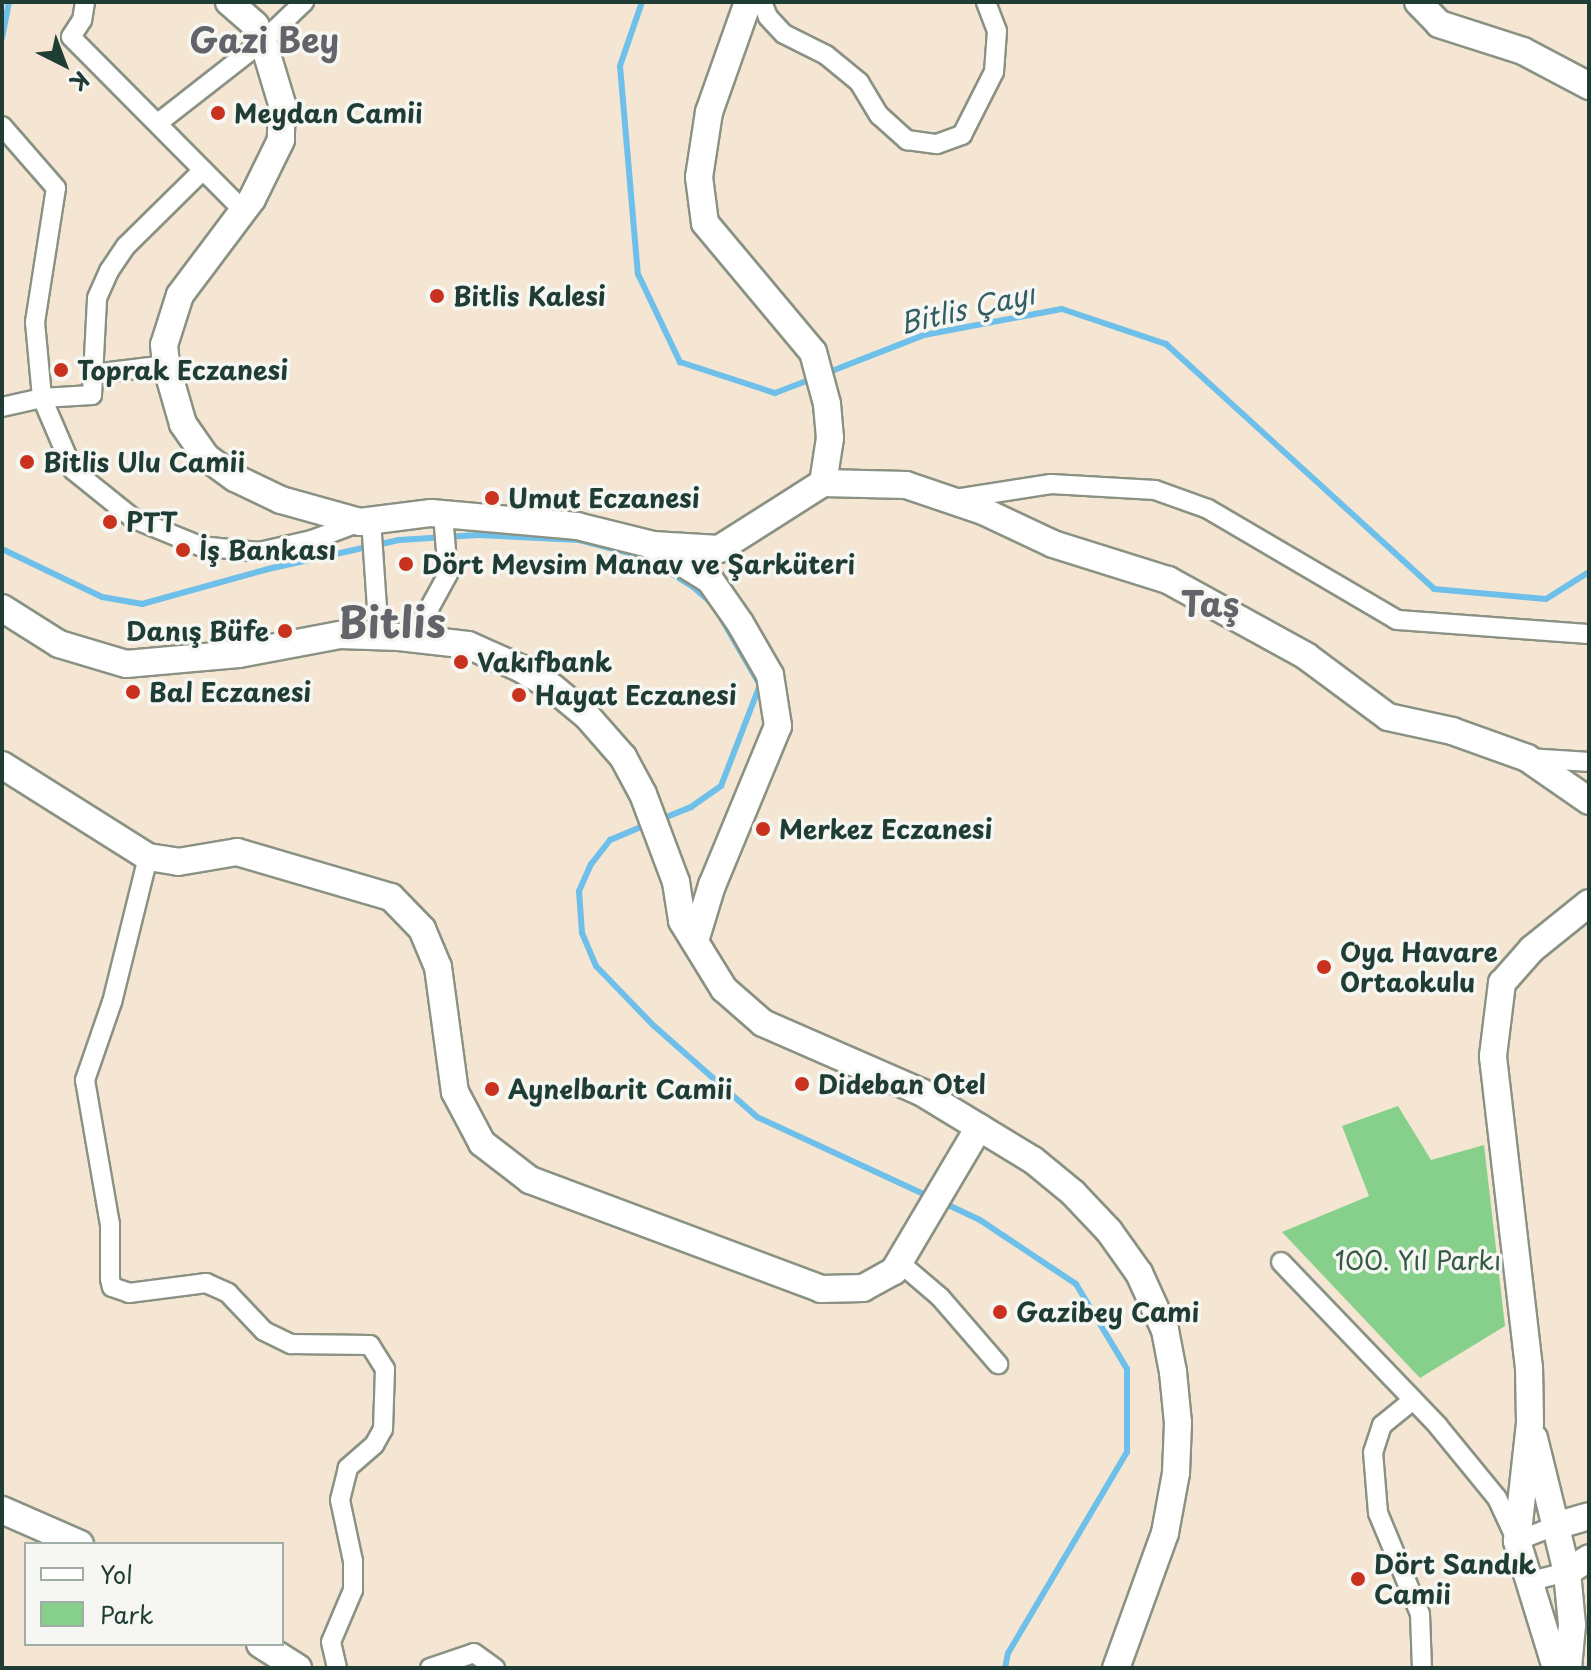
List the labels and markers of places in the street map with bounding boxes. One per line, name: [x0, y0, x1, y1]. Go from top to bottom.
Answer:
place label: Meydan Camii: [234, 97, 422, 129]
marker: Meydan Camii: [209, 104, 227, 122]
place label: Bitlis Kalesi: [453, 280, 607, 312]
marker: Bitlis Kalesi: [428, 287, 446, 305]
place label: Toprak Eczanesi: [77, 354, 289, 386]
marker: Toprak Eczanesi: [52, 361, 70, 379]
place label: Bitlis Ulu Camii: [43, 446, 247, 478]
marker: Bitlis Ulu Camii: [18, 453, 36, 471]
place label: Umut Eczanesi: [508, 482, 700, 514]
marker: Umut Eczanesi: [483, 489, 501, 507]
place label: PTT: [126, 506, 178, 538]
marker: PTT: [101, 513, 119, 531]
place label: İş Bankası: [199, 534, 337, 566]
marker: İş Bankası: [174, 541, 192, 559]
place label: Dört Mevsim Manav ve Şarküteri: [422, 548, 859, 580]
marker: Dört Mevsim Manav ve Şarküteri: [397, 555, 415, 573]
place label: Danış Büfe: [126, 615, 269, 647]
marker: Danış Büfe: [276, 622, 294, 640]
place label: Vakıfbank: [477, 646, 612, 678]
marker: Vakıfbank: [452, 653, 470, 671]
place label: Bal Eczanesi: [149, 676, 312, 708]
place label: Hayat Eczanesi: [535, 679, 737, 711]
marker: Bal Eczanesi: [124, 683, 142, 701]
marker: Hayat Eczanesi: [510, 686, 528, 704]
place label: Merkez Eczanesi: [779, 813, 993, 845]
marker: Merkez Eczanesi: [754, 820, 772, 838]
place label: Oya Havare Ortaokulu: [1340, 936, 1500, 998]
marker: Oya Havare Ortaokulu: [1315, 958, 1333, 976]
place label: Dideban Otel: [818, 1068, 986, 1100]
place label: Aynelbarit Camii: [508, 1073, 733, 1105]
marker: Dideban Otel: [793, 1075, 811, 1093]
marker: Aynelbarit Camii: [483, 1080, 501, 1098]
place label: Gazibey Cami: [1016, 1296, 1200, 1328]
marker: Gazibey Cami: [991, 1303, 1009, 1321]
place label: Dört Sandık Camii: [1374, 1548, 1538, 1610]
marker: Dört Sandık Camii: [1349, 1570, 1367, 1588]

